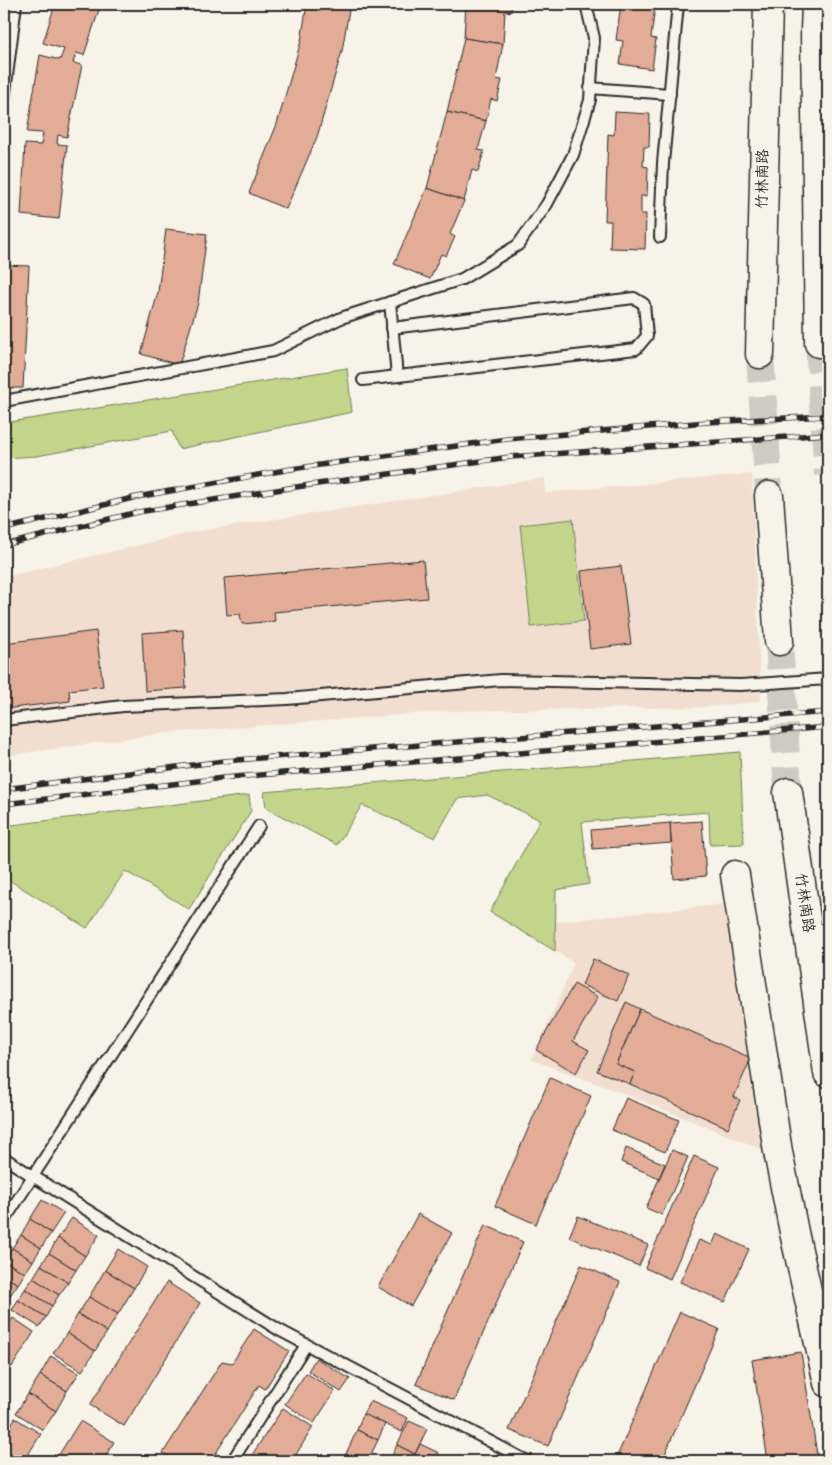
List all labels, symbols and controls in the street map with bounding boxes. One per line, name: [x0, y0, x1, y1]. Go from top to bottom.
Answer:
street label: 竹林南路: [750, 149, 776, 209]
street label: 竹林南路: [788, 872, 820, 934]

